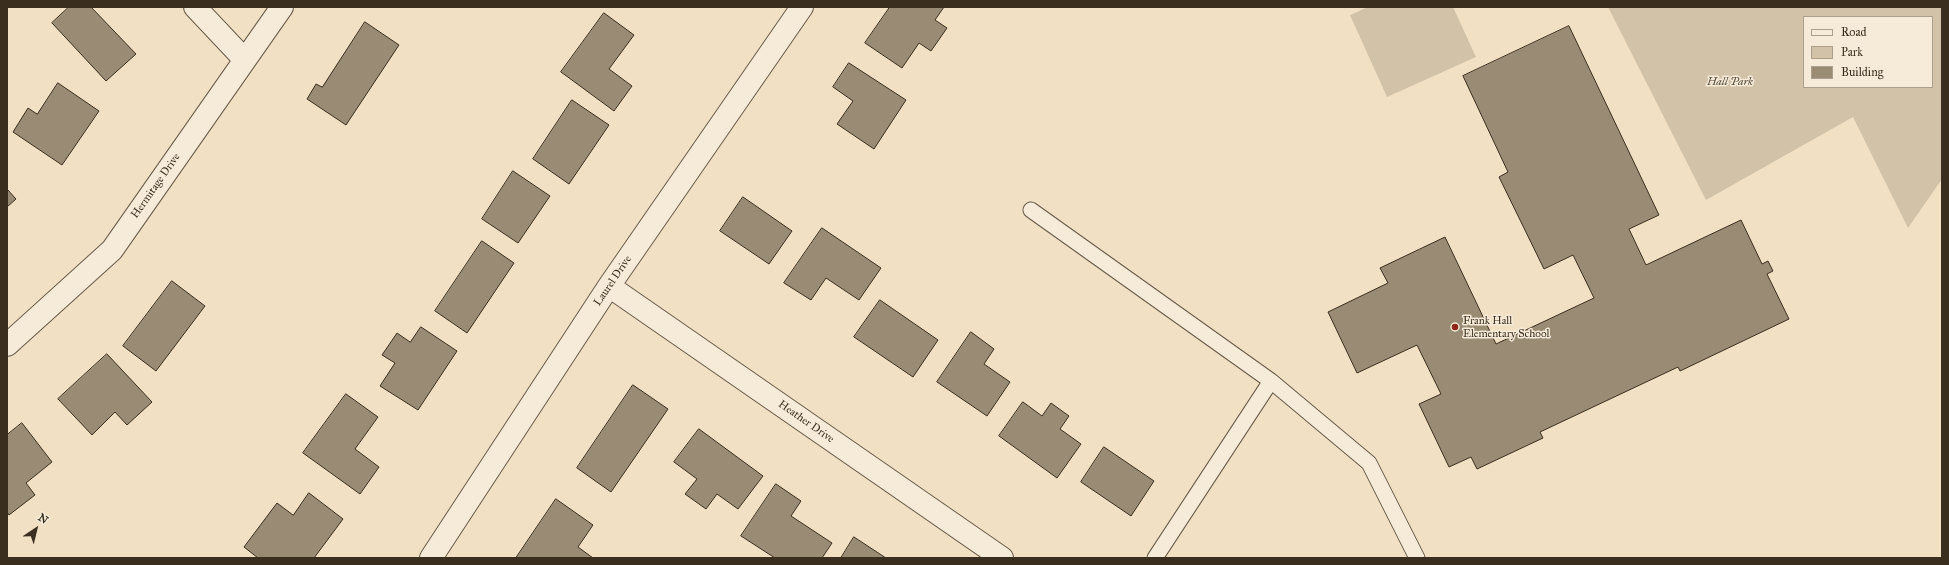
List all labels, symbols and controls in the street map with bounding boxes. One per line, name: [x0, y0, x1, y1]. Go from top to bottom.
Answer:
legend: [1803, 16, 1933, 88]
text: Road: [1841, 25, 1867, 39]
text: Park: [1841, 45, 1863, 59]
text: Building: [1841, 65, 1883, 79]
park label: Hall Park: [1707, 75, 1753, 89]
street label: Hermitage Drive: [129, 151, 183, 221]
street label: Laurel Drive: [591, 253, 635, 309]
place label: Frank Hall Elementary School: [1463, 314, 1550, 340]
marker: Frank Hall Elementary School: [1450, 322, 1460, 332]
street label: Heather Drive: [776, 398, 836, 446]
north arrow: [16, 509, 56, 549]
text: N: [36, 511, 51, 527]

